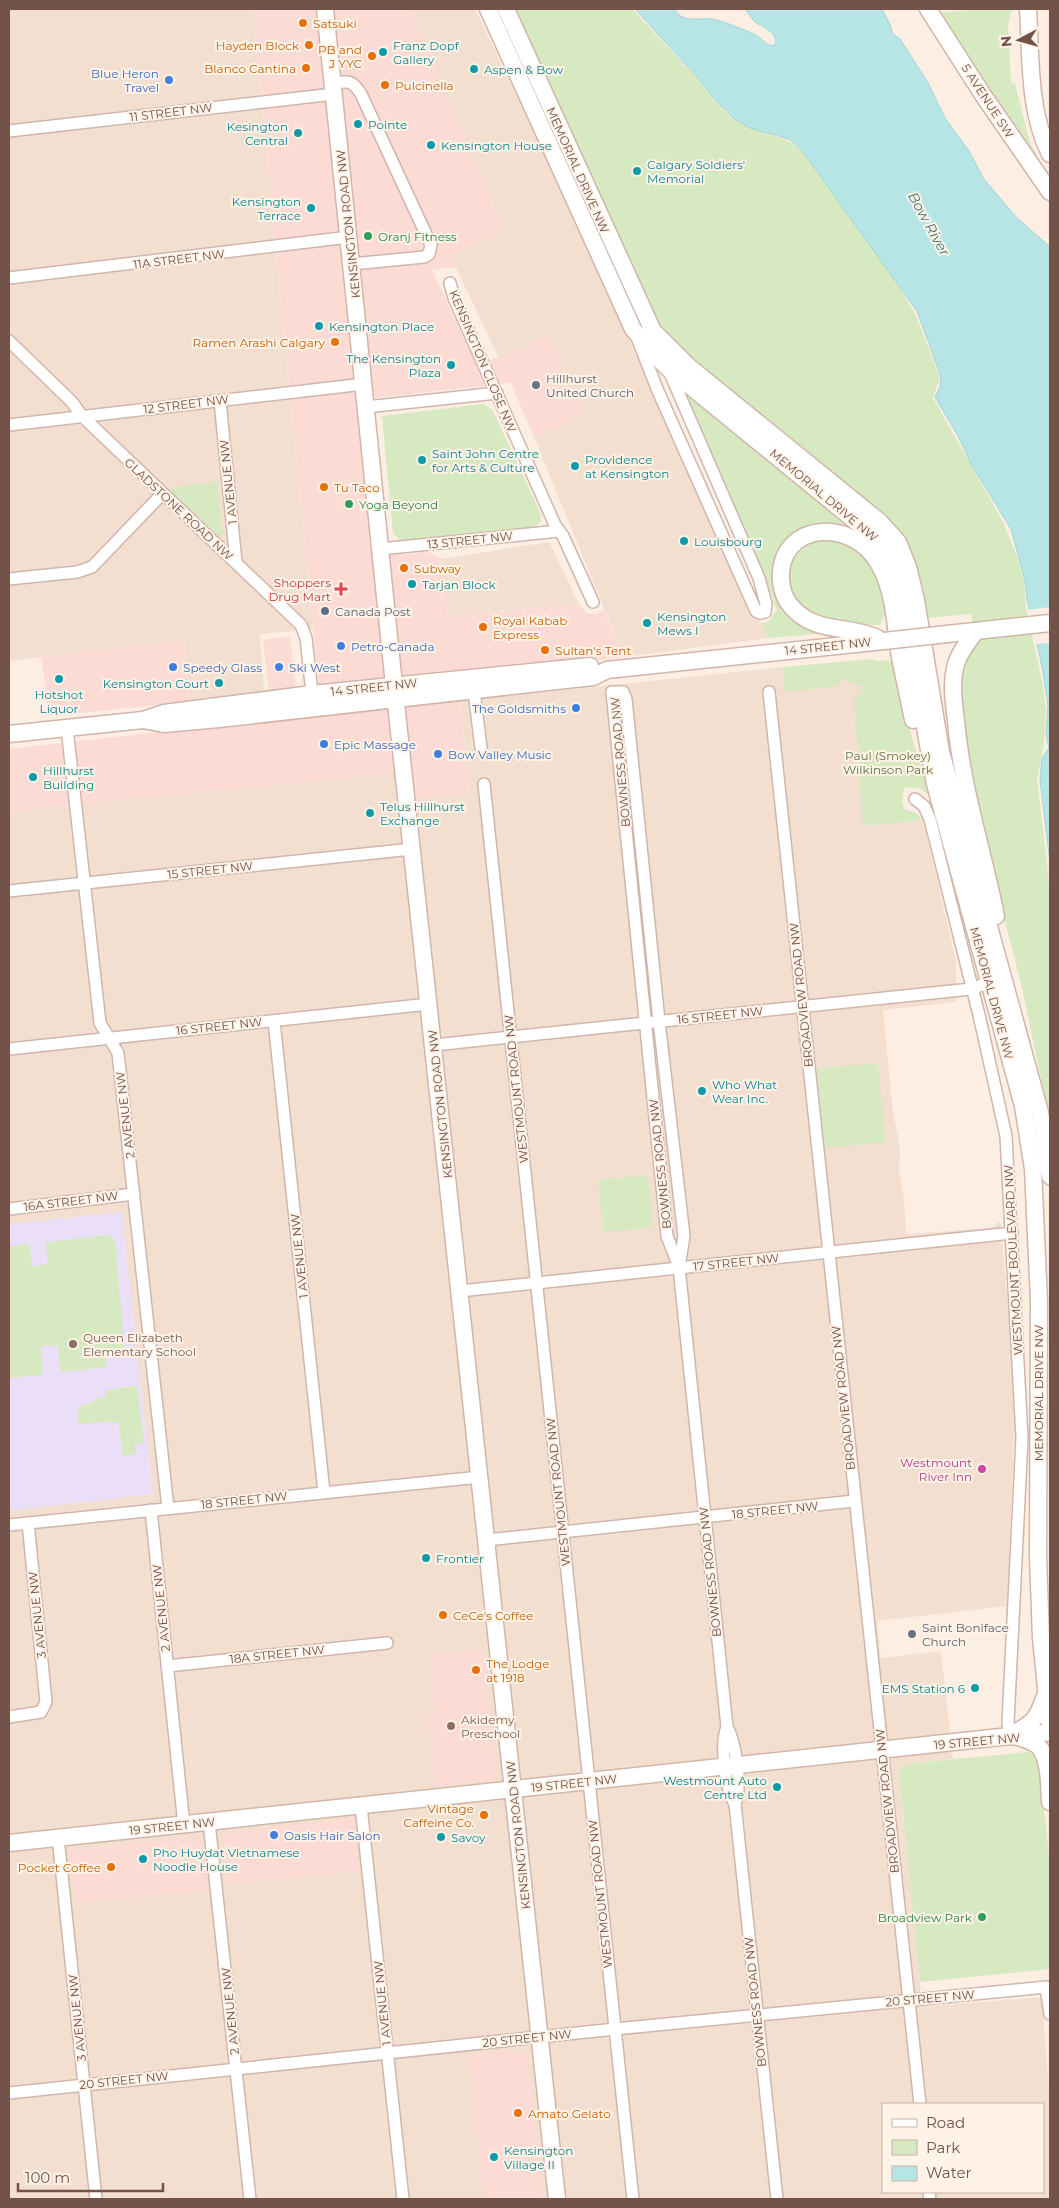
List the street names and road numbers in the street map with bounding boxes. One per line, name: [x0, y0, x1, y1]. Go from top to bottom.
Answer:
street label: 5 AVENUE SW: [958, 61, 1018, 141]
street label: 11 STREET NW: [129, 99, 213, 125]
street label: MEMORIAL DRIVE NW: [543, 105, 613, 235]
street label: KENSINGTON ROAD NW: [333, 149, 363, 299]
street label: 11A STREET NW: [132, 246, 226, 272]
street label: KENSINGTON CLOSE NW: [446, 288, 520, 434]
street label: 12 STREET NW: [142, 391, 230, 417]
street label: 1 AVENUE NW: [216, 439, 240, 525]
street label: MEMORIAL DRIVE NW: [767, 445, 881, 545]
street label: GLADSTONE ROAD NW: [122, 455, 236, 563]
street label: 13 STREET NW: [426, 528, 514, 552]
street label: 14 STREET NW: [784, 634, 872, 658]
street label: 14 STREET NW: [330, 675, 418, 699]
street label: BOWNESS ROAD NW: [607, 696, 633, 828]
street label: 15 STREET NW: [166, 858, 254, 882]
street label: BROADVIEW ROAD NW: [786, 922, 816, 1068]
street label: MEMORIAL DRIVE NW: [967, 925, 1017, 1061]
street label: 16 STREET NW: [676, 1003, 764, 1027]
street label: 16 STREET NW: [175, 1014, 263, 1038]
street label: WESTMOUNT ROAD NW: [501, 1014, 531, 1164]
street label: KENSINGTON ROAD NW: [425, 1029, 455, 1179]
street label: 2 AVENUE NW: [112, 1071, 138, 1159]
street label: BOWNESS ROAD NW: [646, 1098, 674, 1230]
street label: WESTMOUNT BOULEVARD NW: [1001, 1164, 1025, 1356]
street label: 16A STREET NW: [23, 1188, 119, 1214]
street label: 1 AVENUE NW: [287, 1213, 311, 1299]
street label: 17 STREET NW: [692, 1250, 780, 1274]
street label: BROADVIEW ROAD NW: [828, 1325, 858, 1471]
street label: MEMORIAL DRIVE NW: [1031, 1325, 1046, 1461]
street label: WESTMOUNT ROAD NW: [543, 1417, 573, 1567]
street label: 18 STREET NW: [200, 1488, 288, 1512]
street label: 18 STREET NW: [731, 1498, 819, 1522]
street label: BOWNESS ROAD NW: [696, 1506, 724, 1638]
street label: 2 AVENUE NW: [149, 1564, 173, 1652]
street label: 3 AVENUE NW: [25, 1571, 49, 1659]
street label: 18A STREET NW: [229, 1642, 325, 1666]
street label: BROADVIEW ROAD NW: [872, 1728, 902, 1874]
street label: 19 STREET NW: [933, 1730, 1021, 1752]
street label: KENSINGTON ROAD NW: [503, 1760, 533, 1910]
street label: 19 STREET NW: [530, 1771, 618, 1795]
street label: 19 STREET NW: [128, 1814, 216, 1838]
street label: WESTMOUNT ROAD NW: [585, 1819, 615, 1969]
street label: BOWNESS ROAD NW: [741, 1936, 769, 2068]
street label: 1 AVENUE NW: [370, 1960, 394, 2046]
street label: 2 AVENUE NW: [218, 1967, 242, 2055]
street label: 3 AVENUE NW: [65, 1974, 89, 2062]
street label: 20 STREET NW: [885, 1987, 975, 2009]
street label: 20 STREET NW: [482, 2026, 572, 2050]
street label: 20 STREET NW: [79, 2068, 169, 2092]

